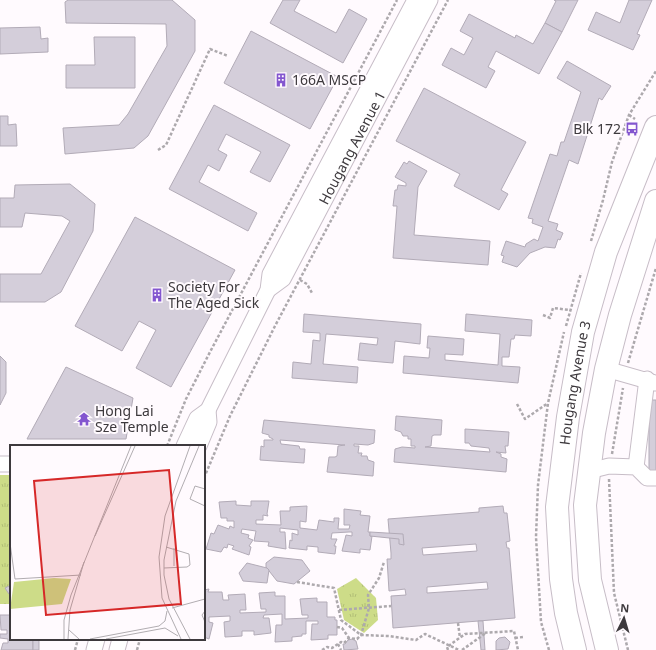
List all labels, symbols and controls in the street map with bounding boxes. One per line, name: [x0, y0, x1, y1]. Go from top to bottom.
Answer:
place label: 166A MSCP: [292, 70, 366, 89]
building icon: 166A MSCP: [273, 72, 289, 88]
street label: Hougang Avenue 1: [314, 87, 389, 208]
place label: Blk 172: [573, 119, 621, 138]
bus stop icon: Blk 172: [624, 121, 640, 137]
place label: Society For The Aged Sick: [168, 277, 260, 312]
building icon: Society For The Aged Sick: [149, 287, 165, 303]
street label: Hougang Avenue 3: [555, 318, 595, 446]
place label: Hong Lai Sze Temple: [95, 401, 169, 436]
temple icon: Hong Lai Sze Temple: [76, 411, 92, 427]
inset map: [10, 445, 205, 640]
north arrow: [604, 598, 644, 638]
text: N: [620, 600, 630, 615]

